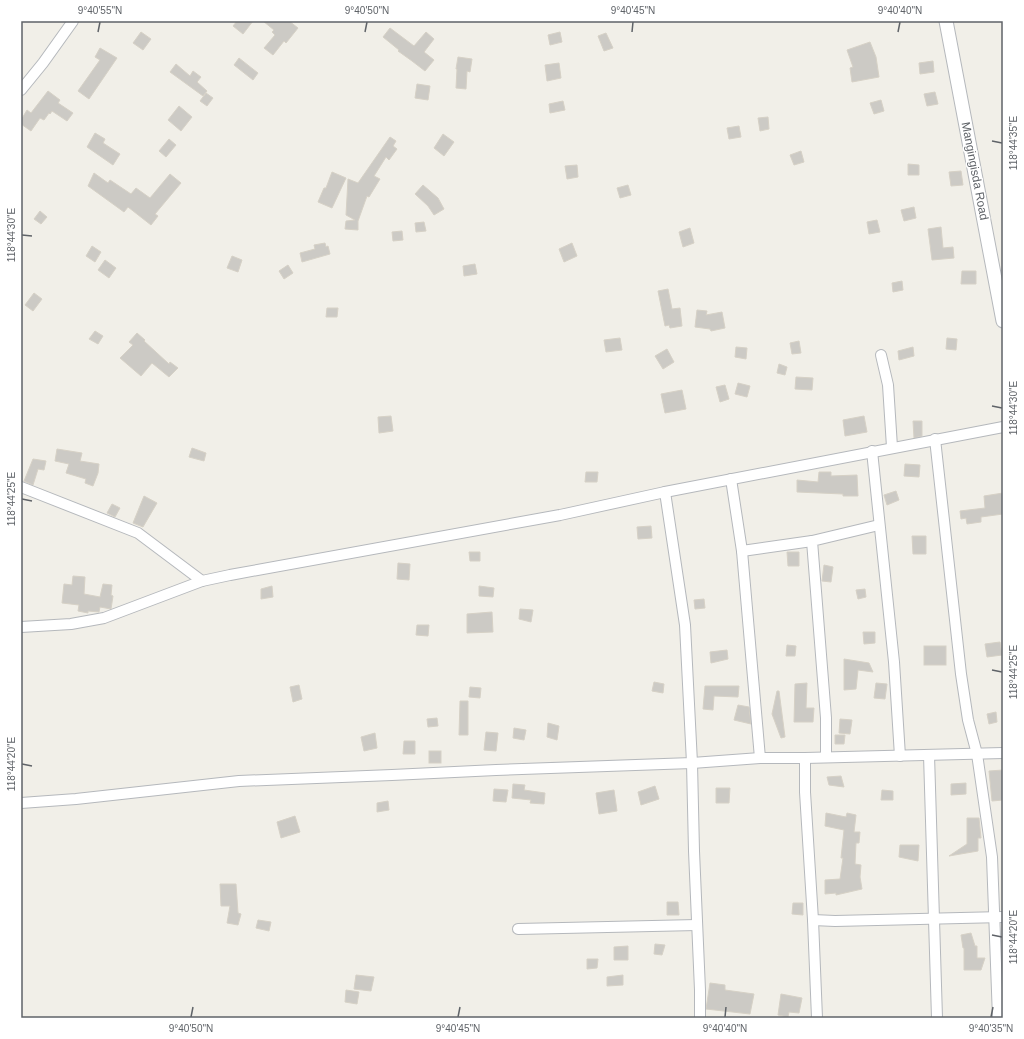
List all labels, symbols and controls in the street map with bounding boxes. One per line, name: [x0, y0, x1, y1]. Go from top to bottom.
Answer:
text: 9°40'55"N: [78, 5, 122, 16]
text: 9°40'50"N: [345, 5, 389, 16]
text: 9°40'45"N: [611, 5, 655, 16]
text: 9°40'40"N: [878, 5, 922, 16]
text: 118°44'35"E: [1008, 116, 1019, 170]
street label: Mangingisda Road: [959, 121, 991, 221]
text: 118°44'30"E: [6, 208, 17, 262]
text: 118°44'30"E: [1008, 381, 1019, 435]
text: 118°44'25"E: [6, 472, 17, 526]
text: 118°44'25"E: [1008, 645, 1019, 699]
text: 118°44'20"E: [6, 737, 17, 791]
text: 118°44'20"E: [1008, 910, 1019, 964]
text: 9°40'50"N: [169, 1023, 213, 1034]
text: 9°40'45"N: [436, 1023, 480, 1034]
text: 9°40'40"N: [703, 1023, 747, 1034]
text: 9°40'35"N: [969, 1023, 1013, 1034]

